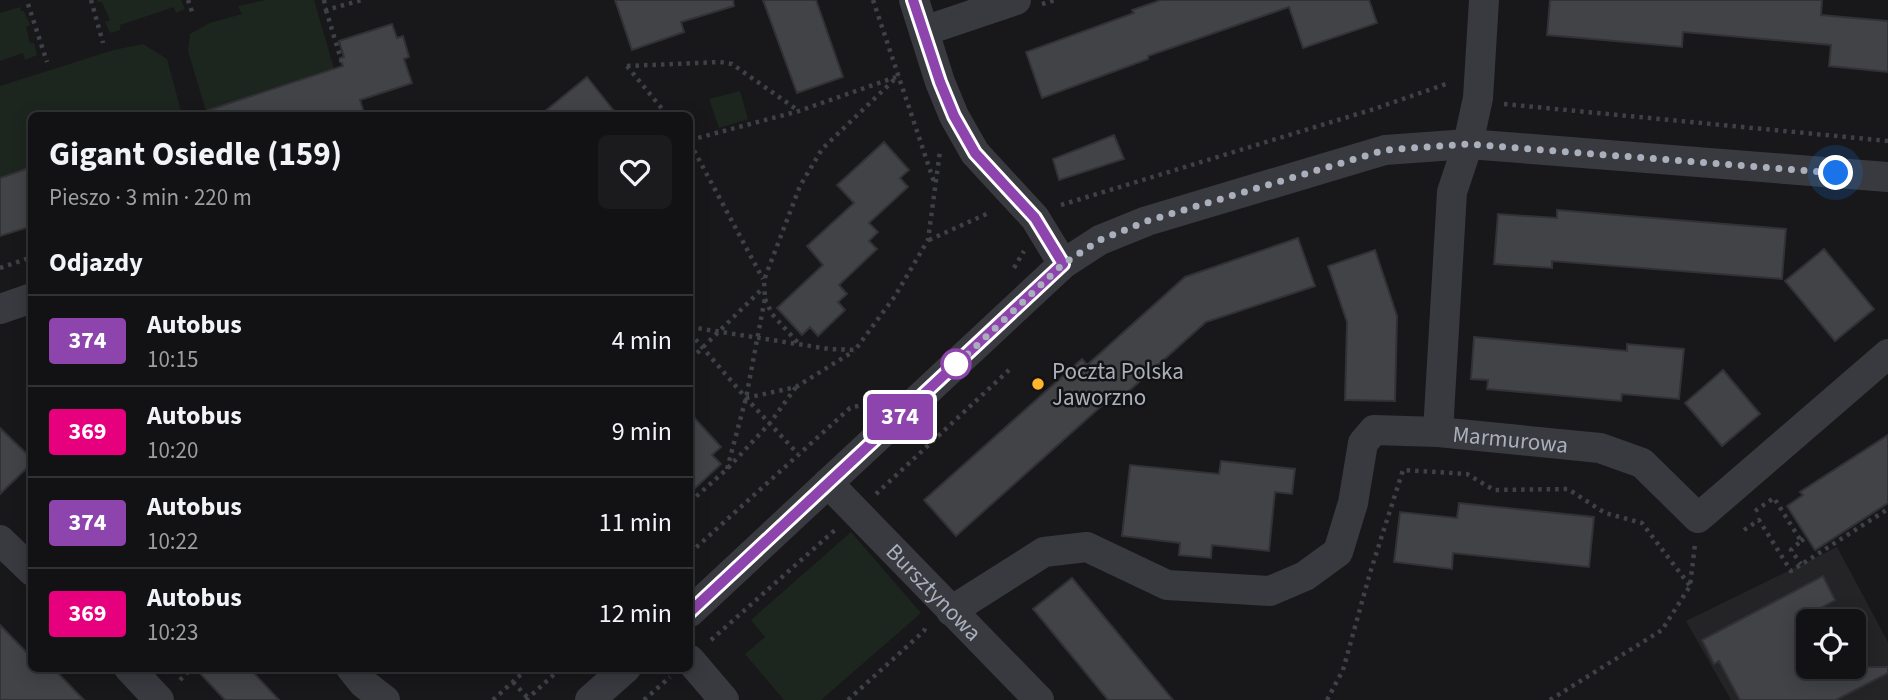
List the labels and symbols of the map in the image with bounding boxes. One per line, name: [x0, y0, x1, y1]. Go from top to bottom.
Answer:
your location: [1818, 155, 1853, 190]
unlabelled marker: [941, 349, 971, 379]
place label: Poczta Polska Jaworzno: [1052, 355, 1184, 414]
marker: Poczta Polska Jaworzno: [1030, 376, 1046, 392]
line badge: 374: [860, 394, 940, 440]
street label: Marmurowa: [1451, 418, 1570, 462]
street label: Bursztynowa: [878, 536, 989, 649]

